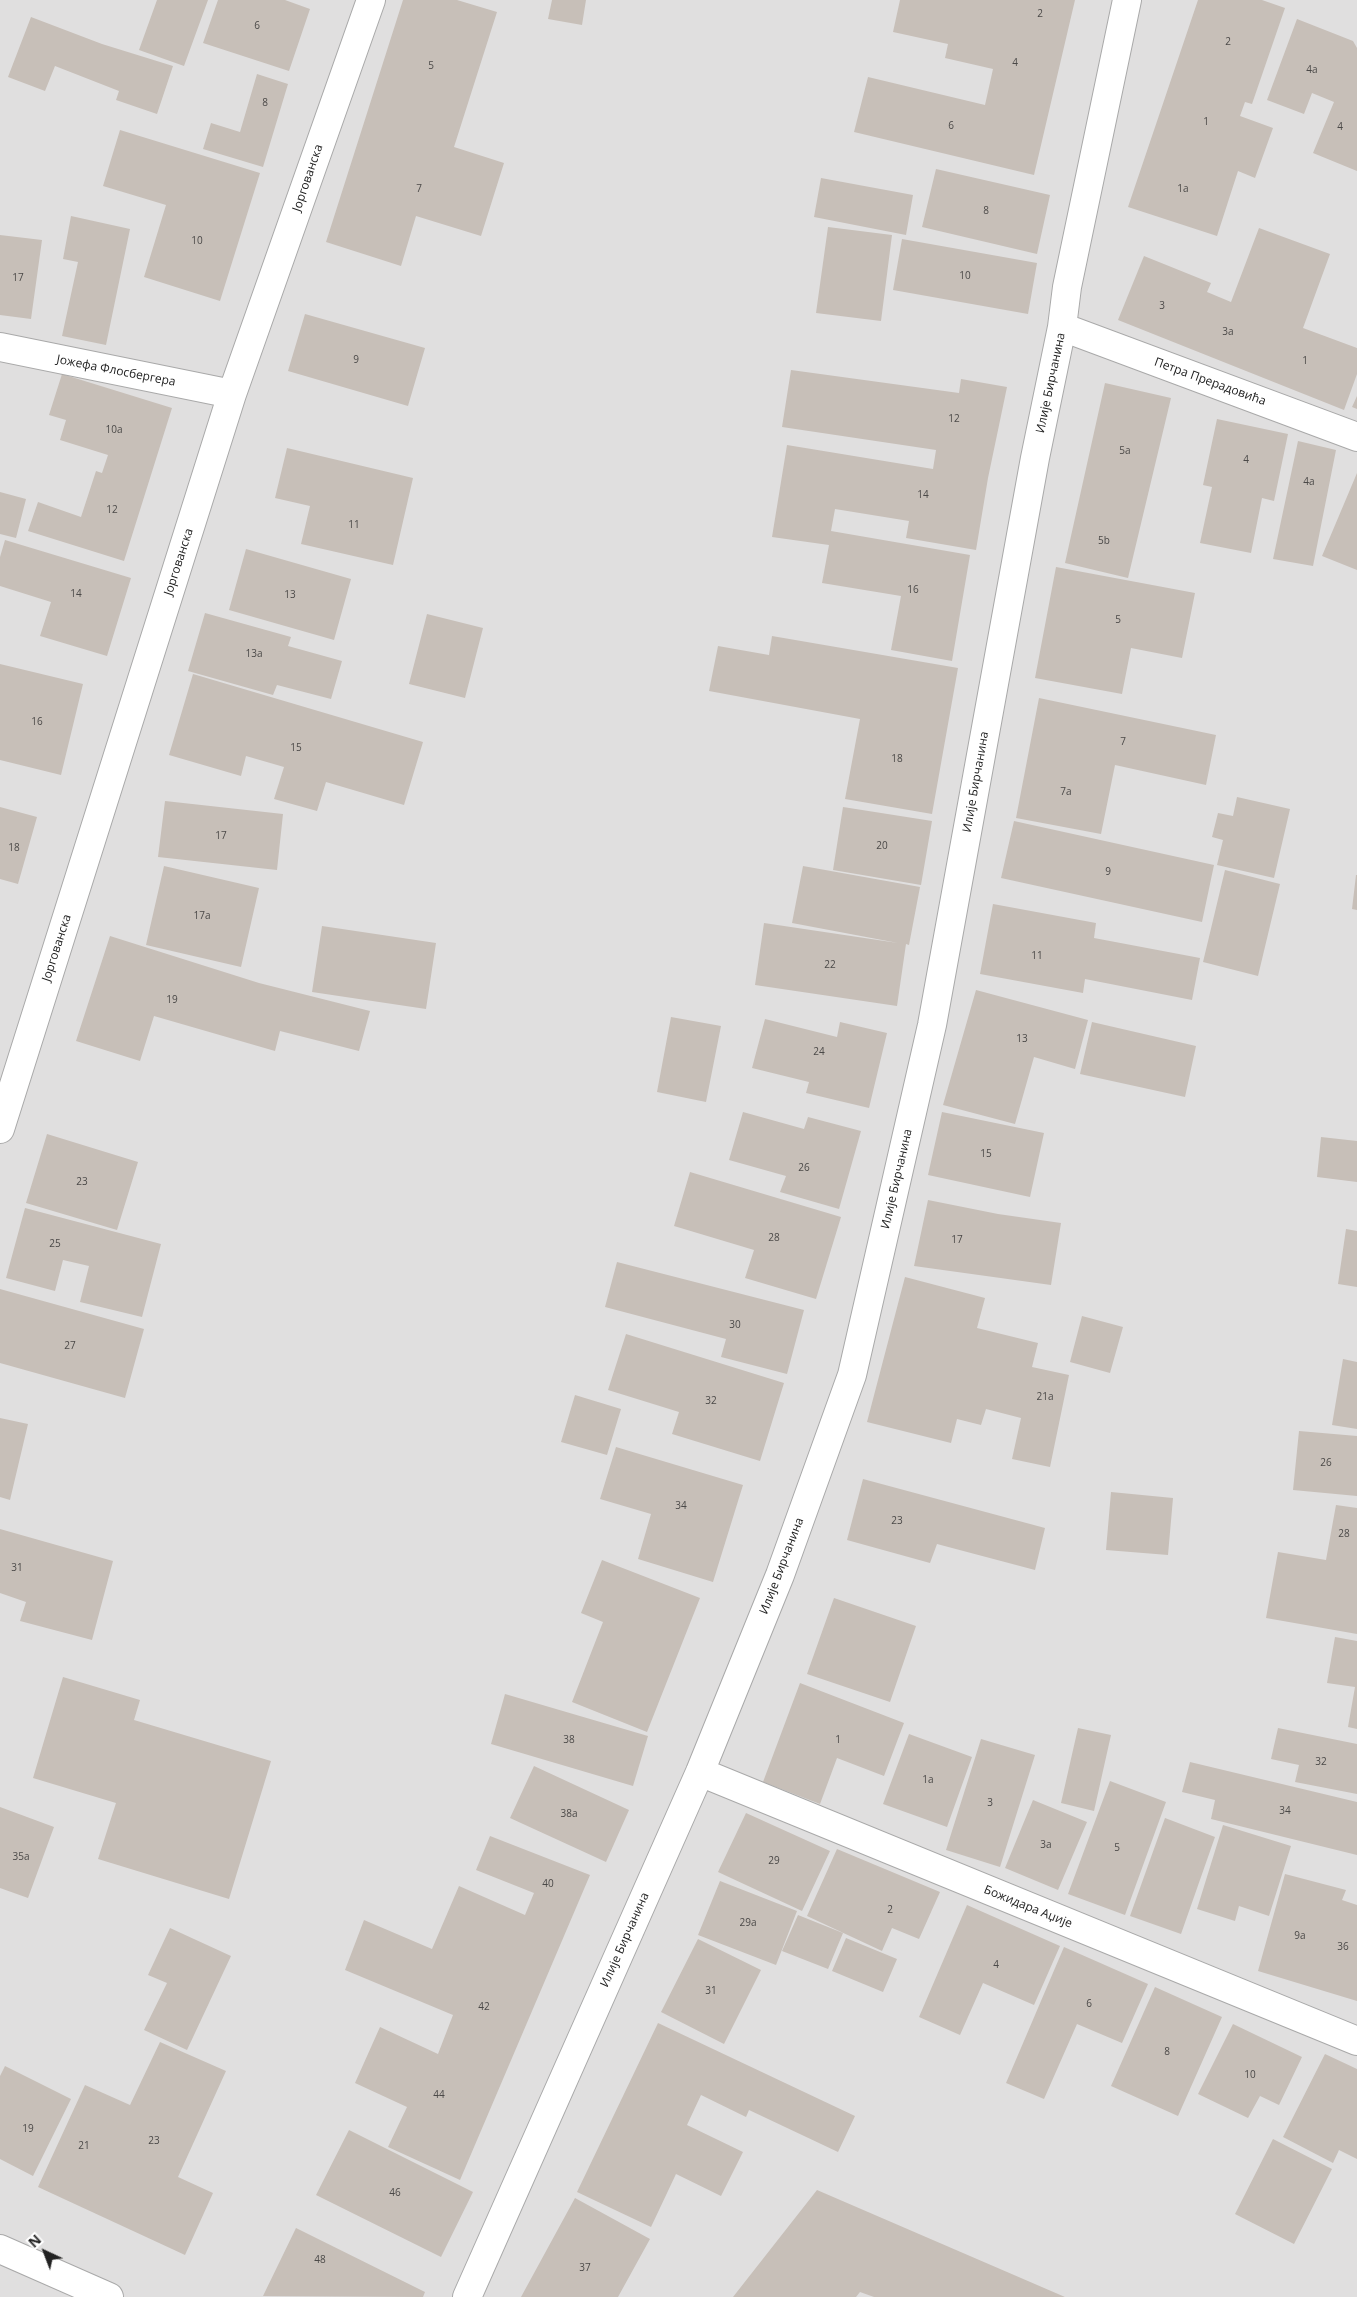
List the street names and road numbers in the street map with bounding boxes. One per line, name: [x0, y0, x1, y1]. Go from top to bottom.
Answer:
street label: Јоргованска: [290, 143, 326, 213]
street label: Илије Бирчанина: [1033, 331, 1069, 435]
street label: Јожефа Флосбергера: [55, 352, 177, 390]
street label: Петра Прерадовића: [1152, 355, 1268, 409]
street label: Јоргованска: [161, 527, 197, 597]
street label: Илије Бирчанина: [960, 730, 992, 834]
street label: Јоргованска: [39, 913, 75, 983]
street label: Илије Бирчанина: [878, 1128, 916, 1230]
street label: Илије Бирчанина: [757, 1516, 807, 1616]
street label: Божидара Аџије: [982, 1883, 1074, 1931]
street label: Илије Бирчанина: [598, 1890, 652, 1990]

